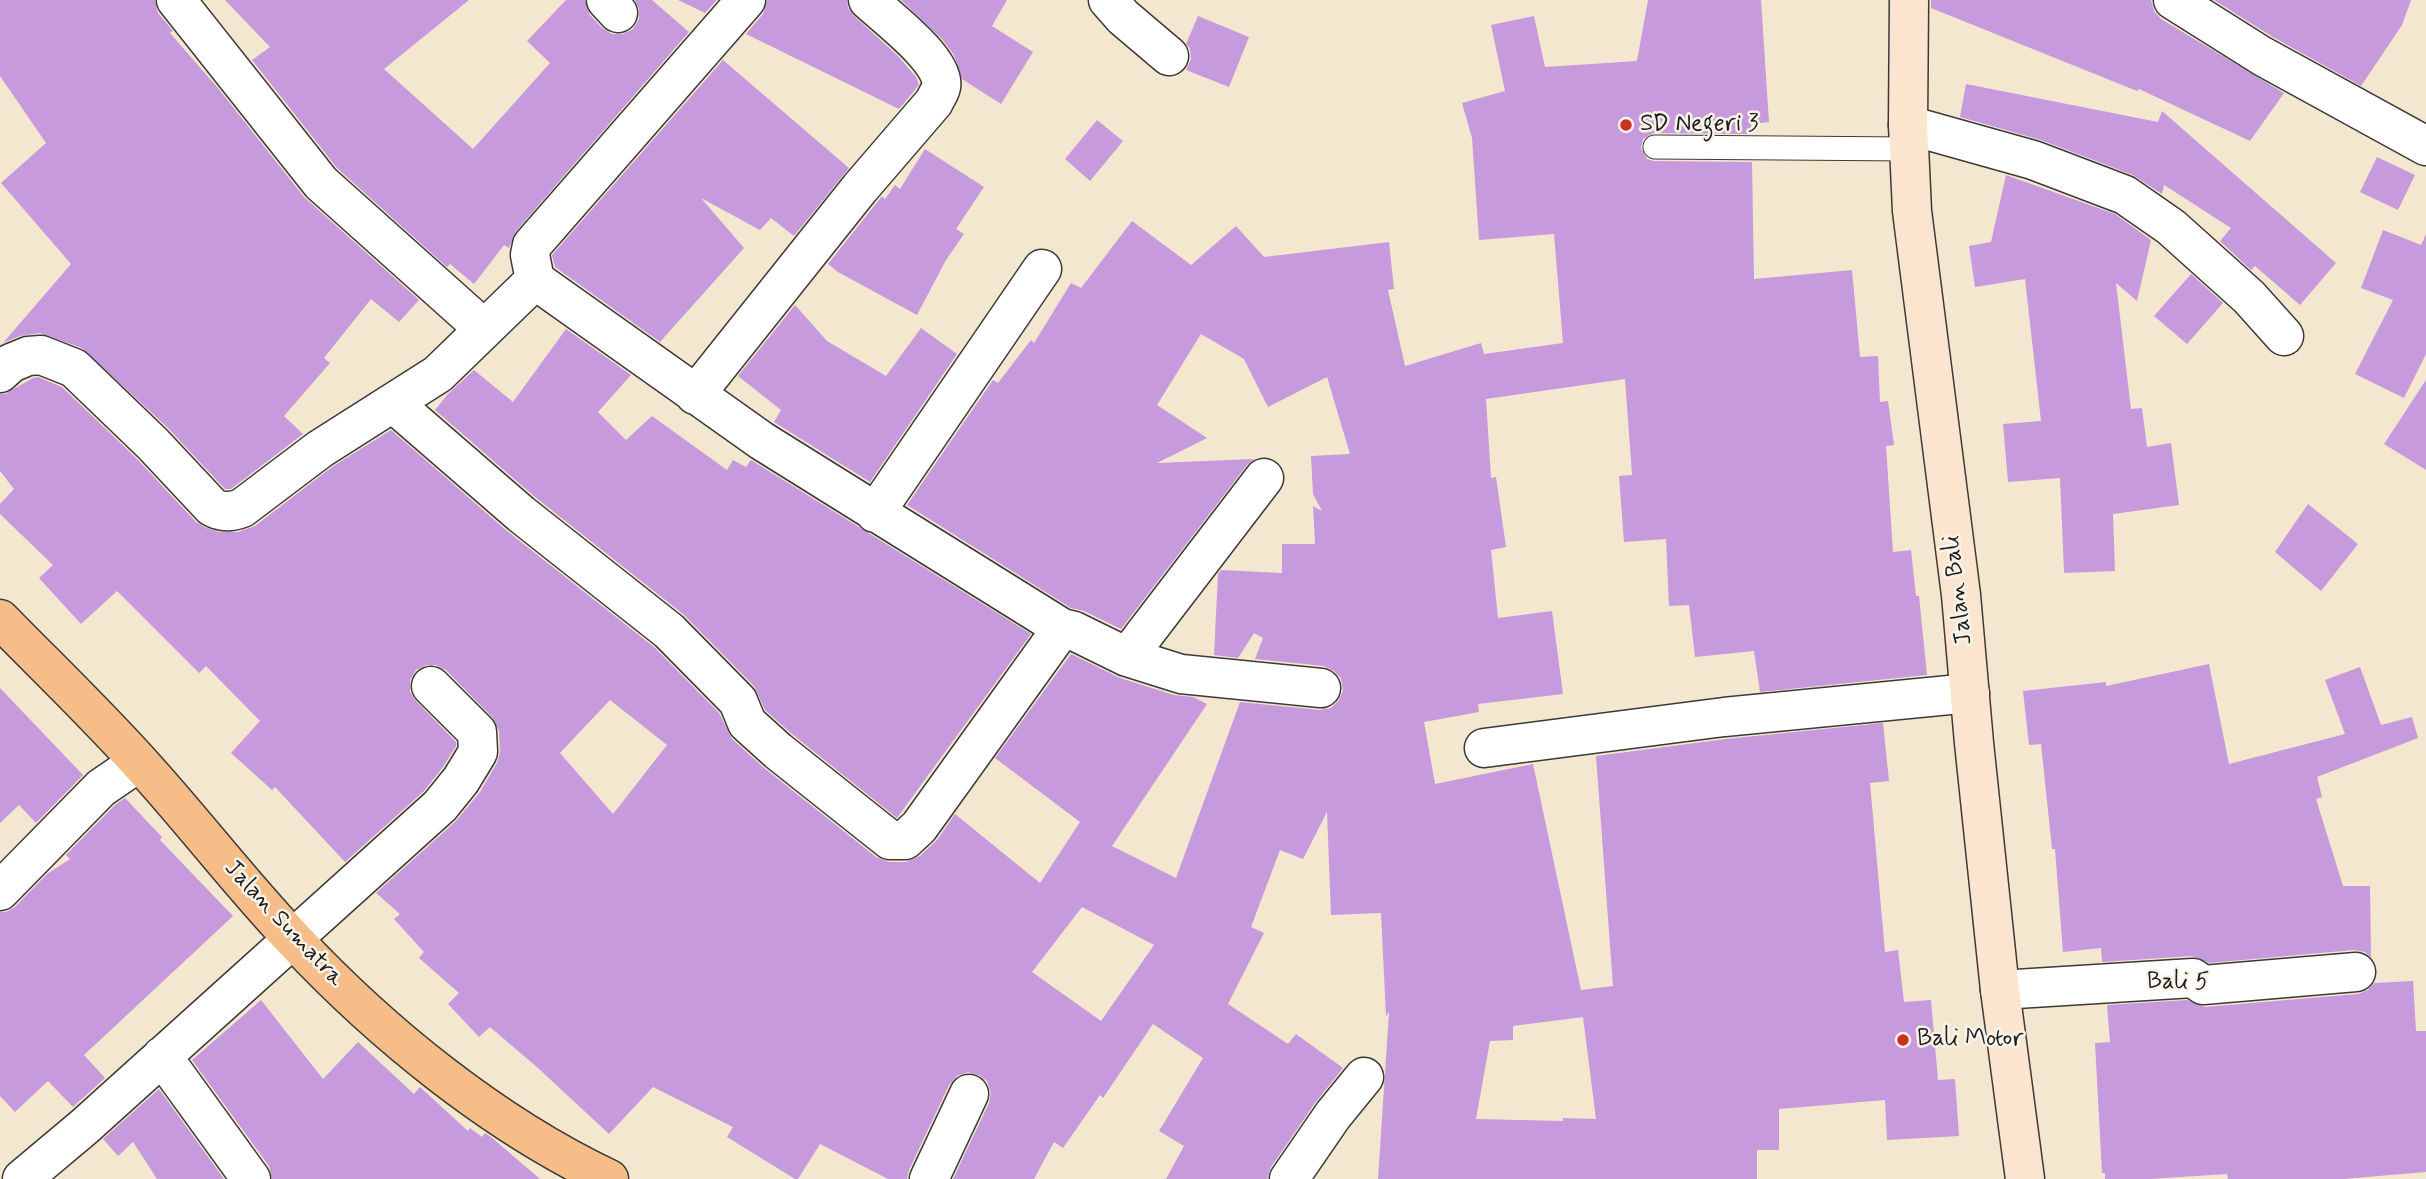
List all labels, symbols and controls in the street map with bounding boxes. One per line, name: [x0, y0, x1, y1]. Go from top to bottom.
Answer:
place label: SD Negeri 3: [1640, 111, 1759, 139]
marker: SD Negeri 3: [1618, 117, 1634, 133]
street label: Jalan Bali: [1938, 533, 1980, 647]
street label: Jalan Sumatra: [217, 855, 349, 993]
street label: Bali 5: [2147, 968, 2209, 998]
place label: Bali Motor: [1917, 1026, 2023, 1054]
marker: Bali Motor: [1895, 1032, 1911, 1048]

